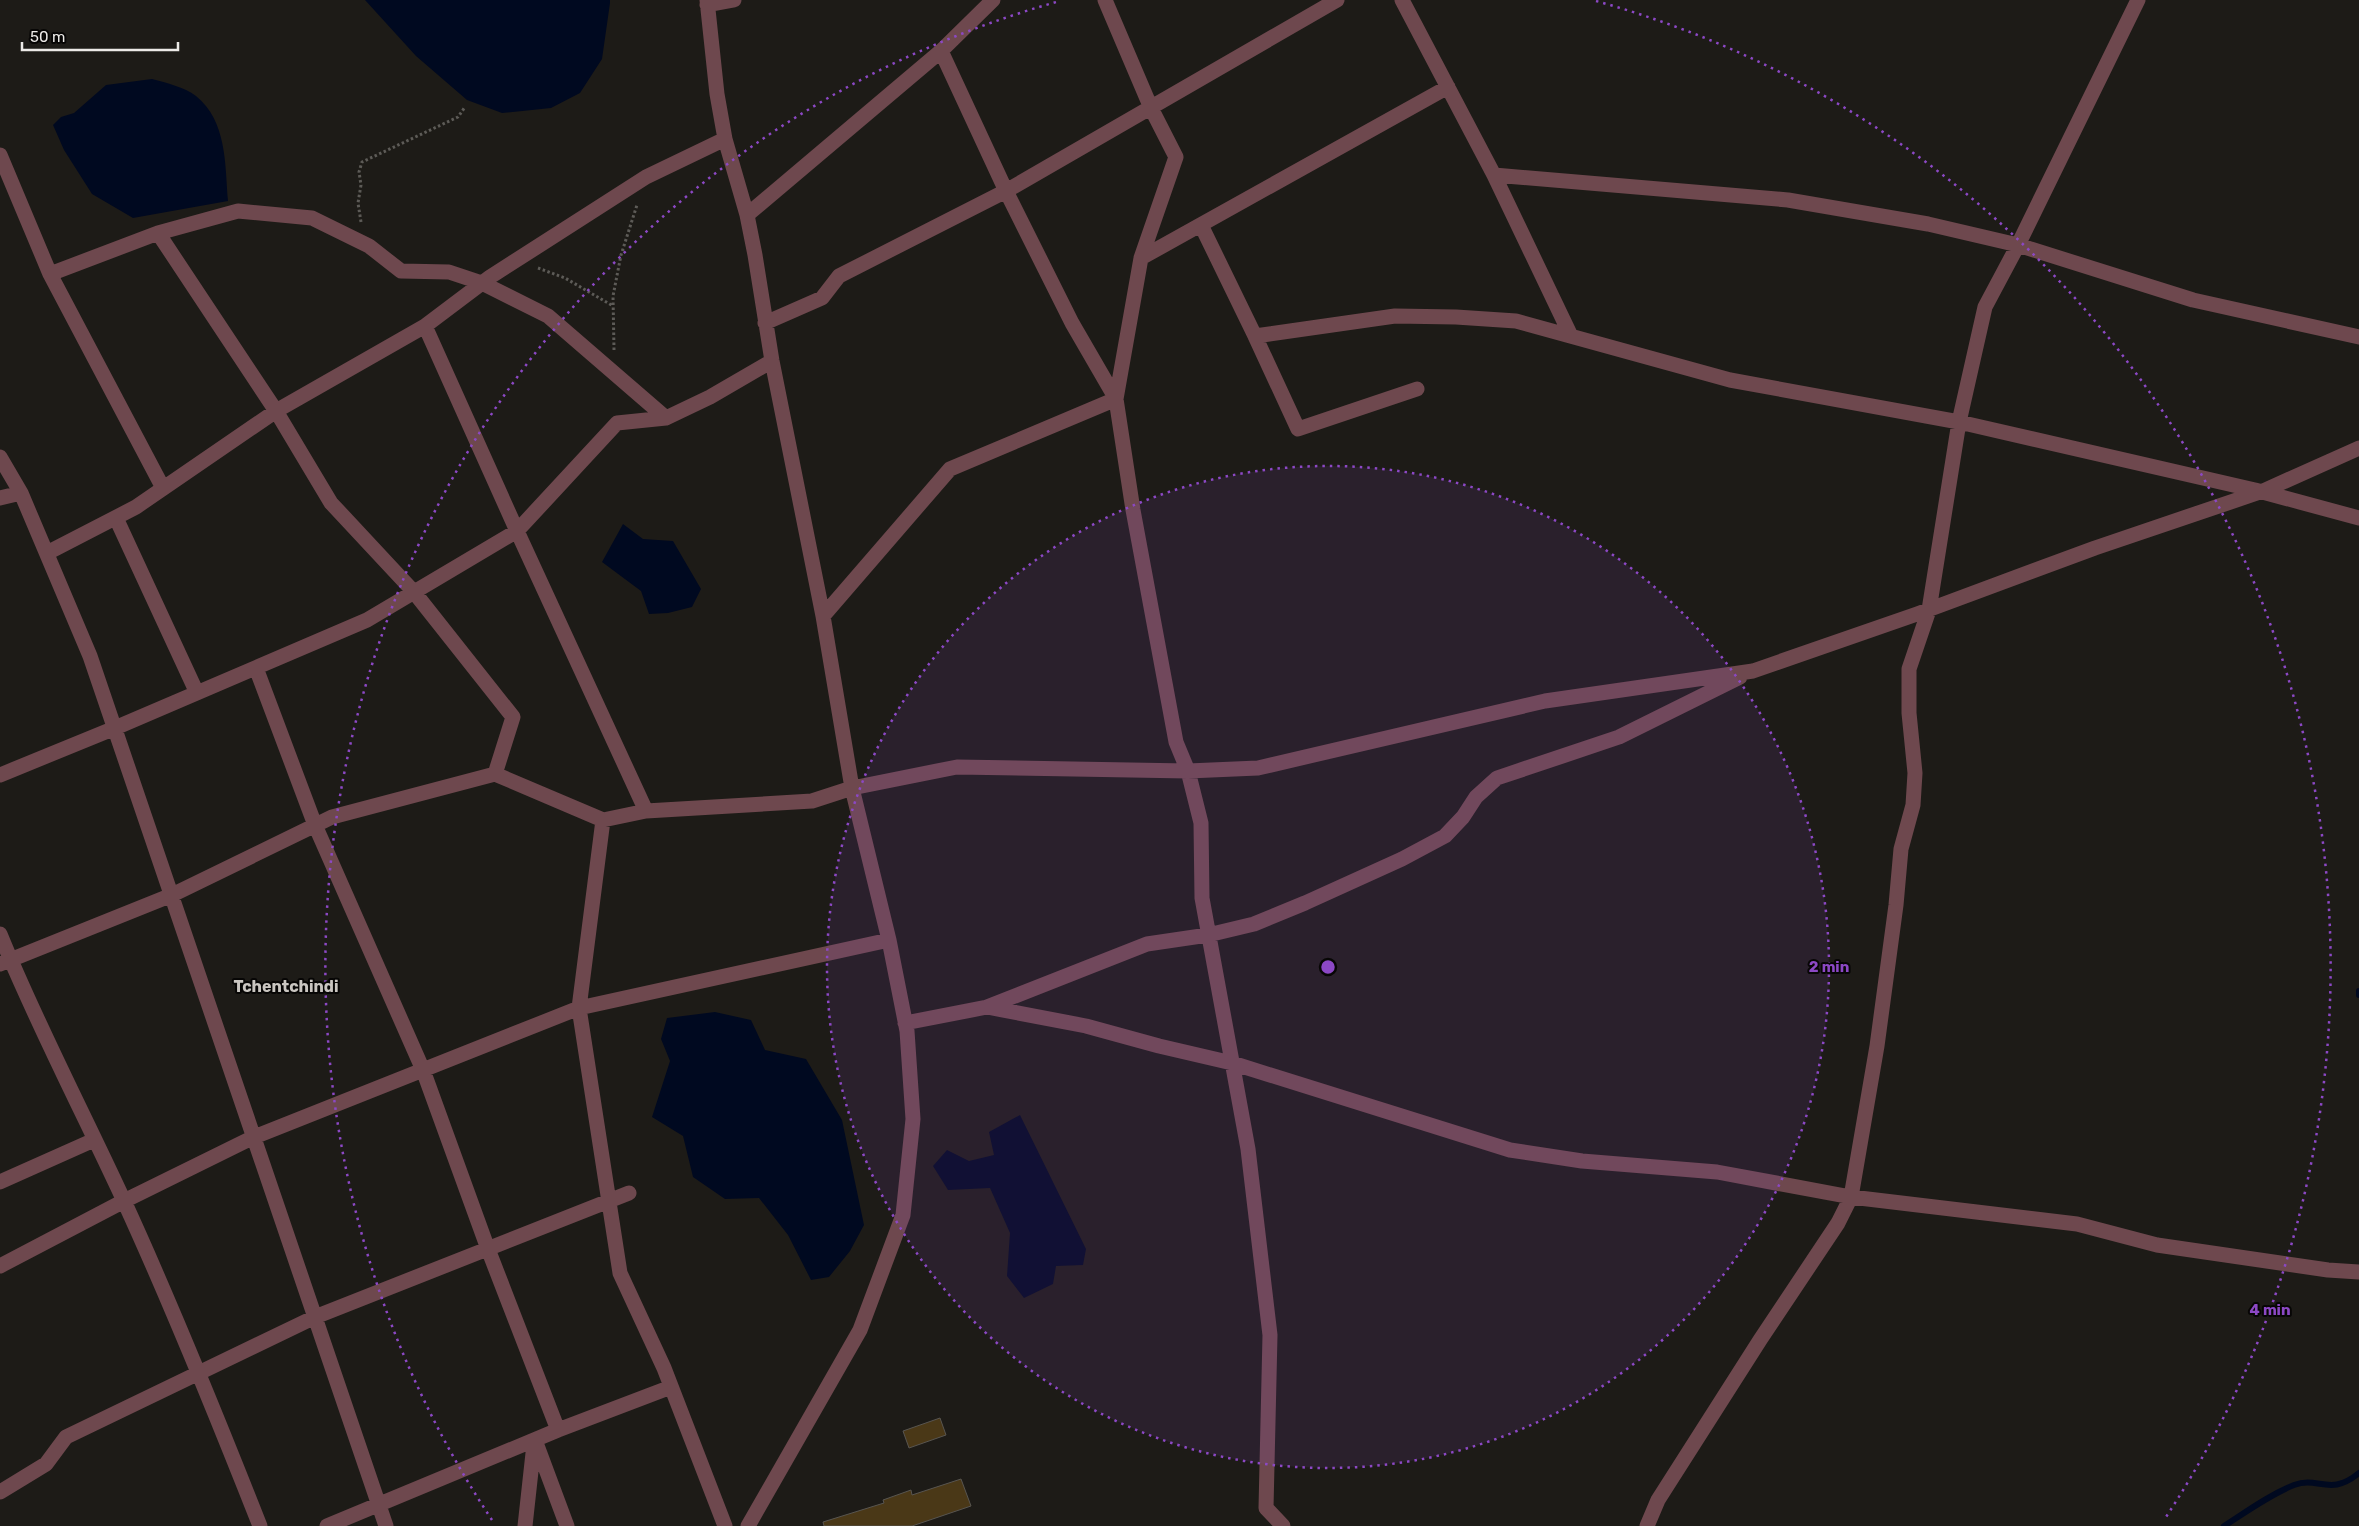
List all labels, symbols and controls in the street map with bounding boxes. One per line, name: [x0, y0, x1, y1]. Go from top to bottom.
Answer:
scale bar: [22, 20, 179, 52]
text: 50 m: [30, 28, 65, 46]
centre of rings: [1319, 958, 1337, 976]
text: 2 min: [1809, 958, 1849, 976]
district label: Tchentchindi: [233, 977, 339, 996]
text: 4 min: [2249, 1301, 2291, 1319]

